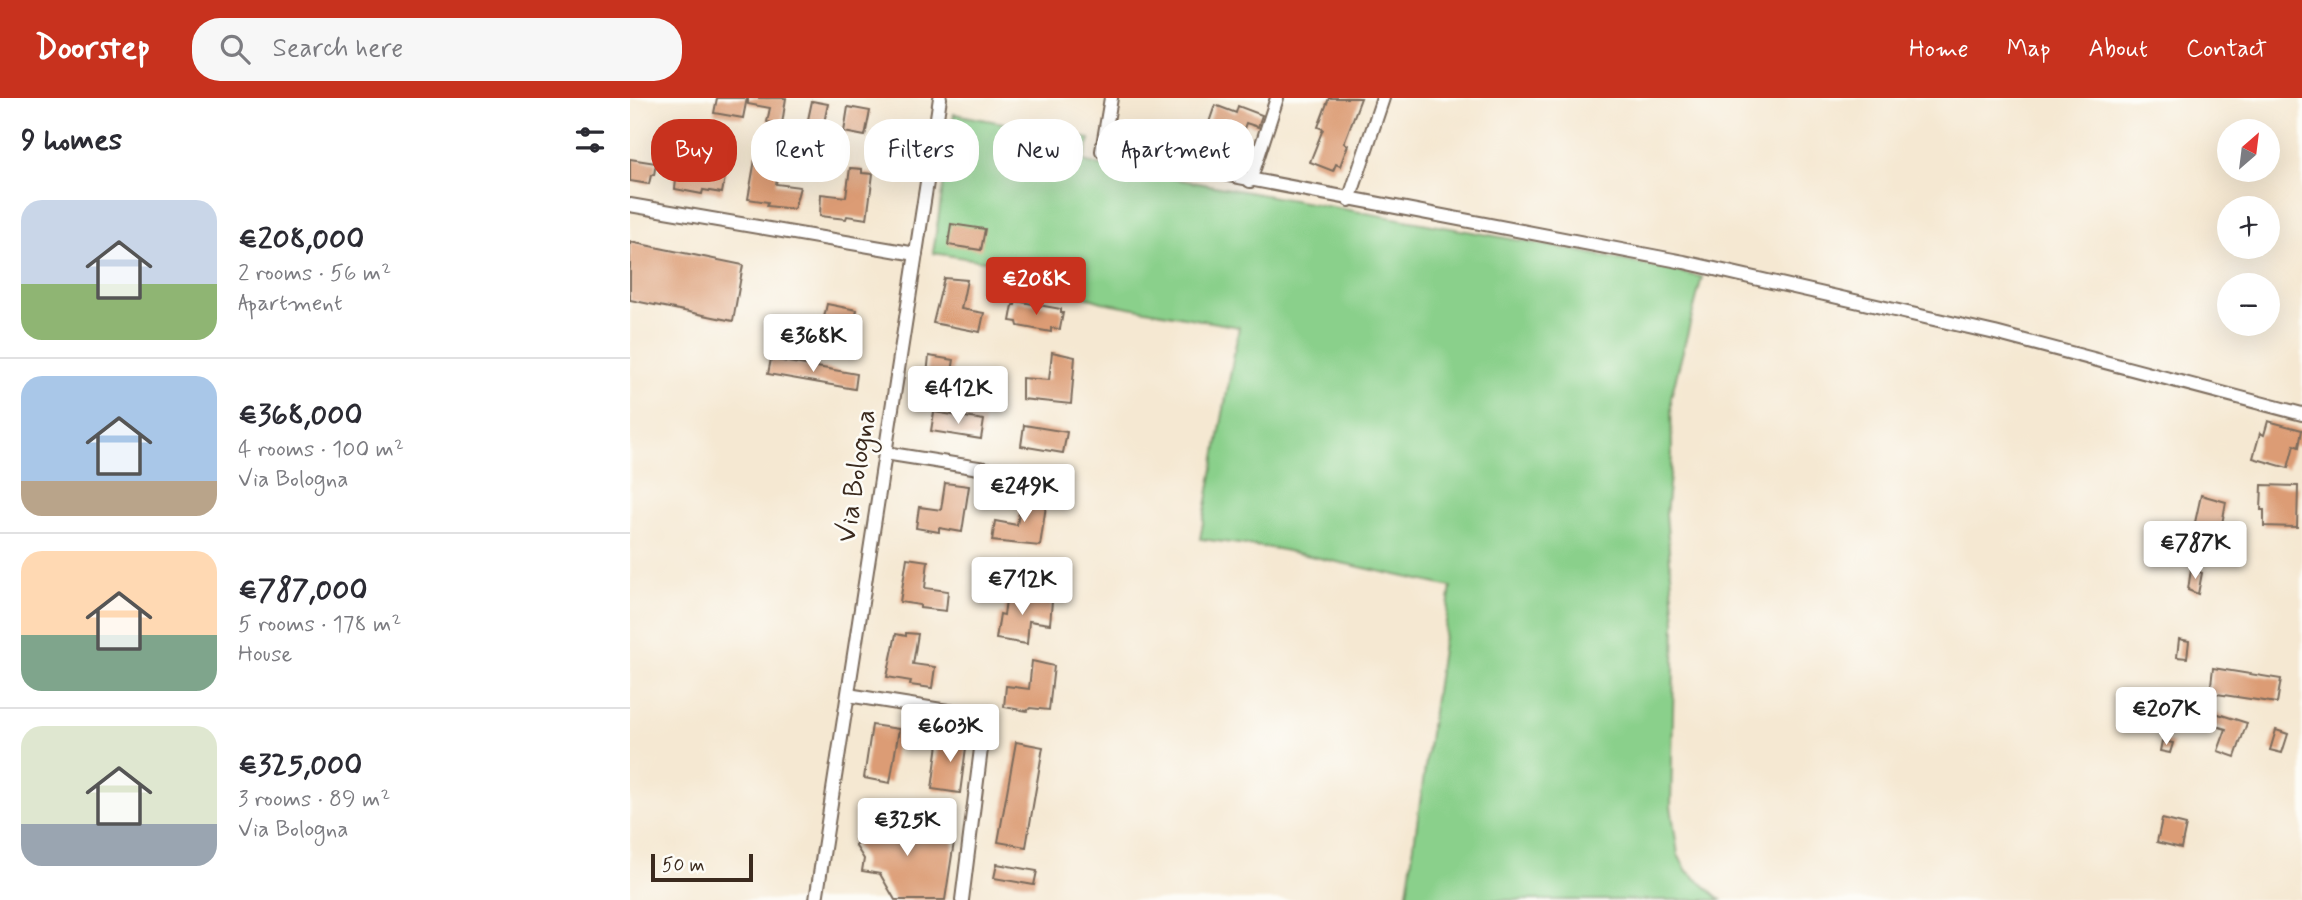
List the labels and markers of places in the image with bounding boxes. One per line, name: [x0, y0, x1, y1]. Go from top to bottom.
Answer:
pin: €208K: [987, 258, 1085, 317]
pin: €368K: [764, 314, 862, 374]
pin: €412K: [909, 366, 1007, 426]
pin: €249K: [975, 464, 1073, 524]
pin: €787K: [2146, 522, 2244, 581]
pin: €712K: [973, 558, 1071, 617]
pin: €207K: [2117, 688, 2215, 747]
pin: €603K: [901, 704, 999, 764]
pin: €325K: [858, 798, 956, 858]

